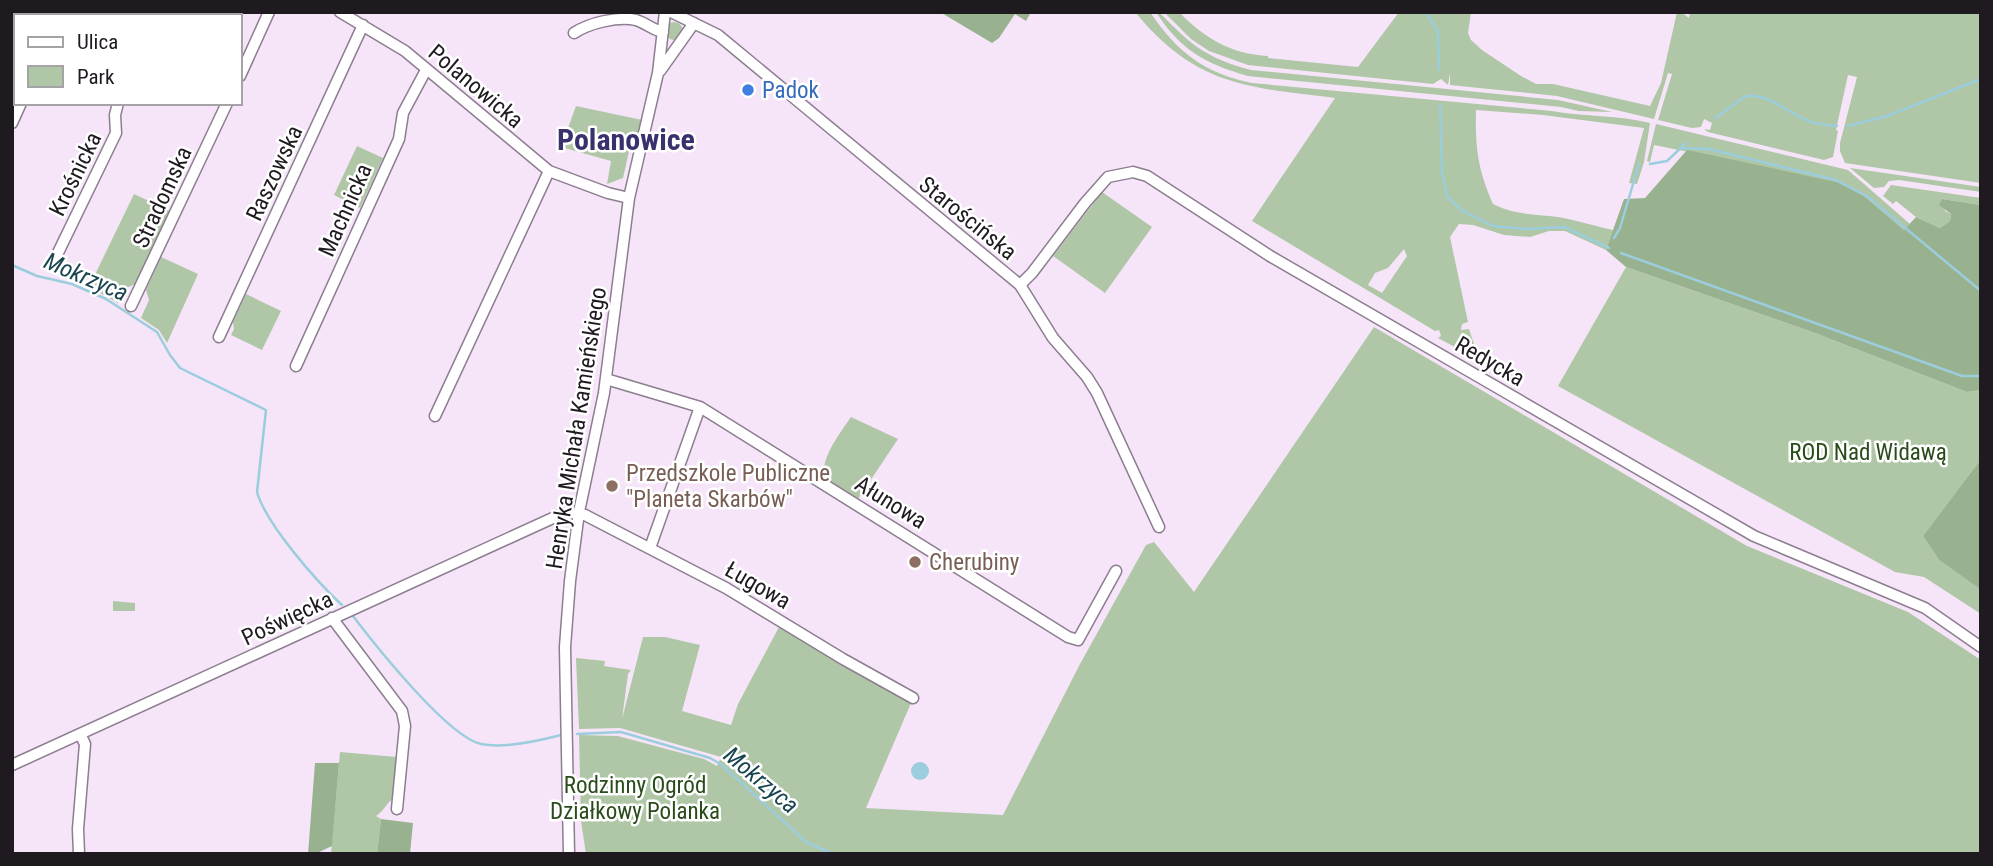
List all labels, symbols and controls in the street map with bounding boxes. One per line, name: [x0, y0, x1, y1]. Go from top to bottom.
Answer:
legend: [14, 14, 242, 105]
text: Ulica: [77, 30, 118, 54]
street label: Polanowicka: [423, 39, 529, 134]
text: Park: [77, 65, 115, 89]
place label: Padok: [762, 77, 820, 104]
marker: Padok: [740, 82, 756, 98]
street label: Raszowska: [241, 121, 308, 225]
district label: Polanowice: [557, 122, 695, 157]
street label: Krośnicka: [44, 128, 107, 220]
street label: Stradomska: [127, 142, 198, 252]
street label: Machnicka: [313, 160, 378, 261]
street label: Starościńska: [914, 171, 1022, 266]
water label: Mokrzyca: [40, 247, 132, 307]
street label: Henryka Michała Kamieńskiego: [541, 285, 612, 571]
street label: Redycka: [1450, 331, 1529, 392]
park label: ROD Nad Widawą: [1789, 439, 1947, 466]
place label: Przedszkole Publiczne "Planeta Skarbów": [626, 460, 830, 513]
street label: Ałunowa: [850, 470, 931, 535]
marker: Przedszkole Publiczne "Planeta Skarbów": [604, 478, 620, 494]
place label: Cherubiny: [929, 549, 1020, 576]
marker: Cherubiny: [907, 554, 923, 570]
street label: Ługowa: [720, 556, 795, 615]
street label: Poświęcka: [237, 586, 337, 651]
water label: Mokrzyca: [718, 741, 804, 819]
park label: Rodzinny Ogród Działkowy Polanka: [550, 772, 720, 825]

